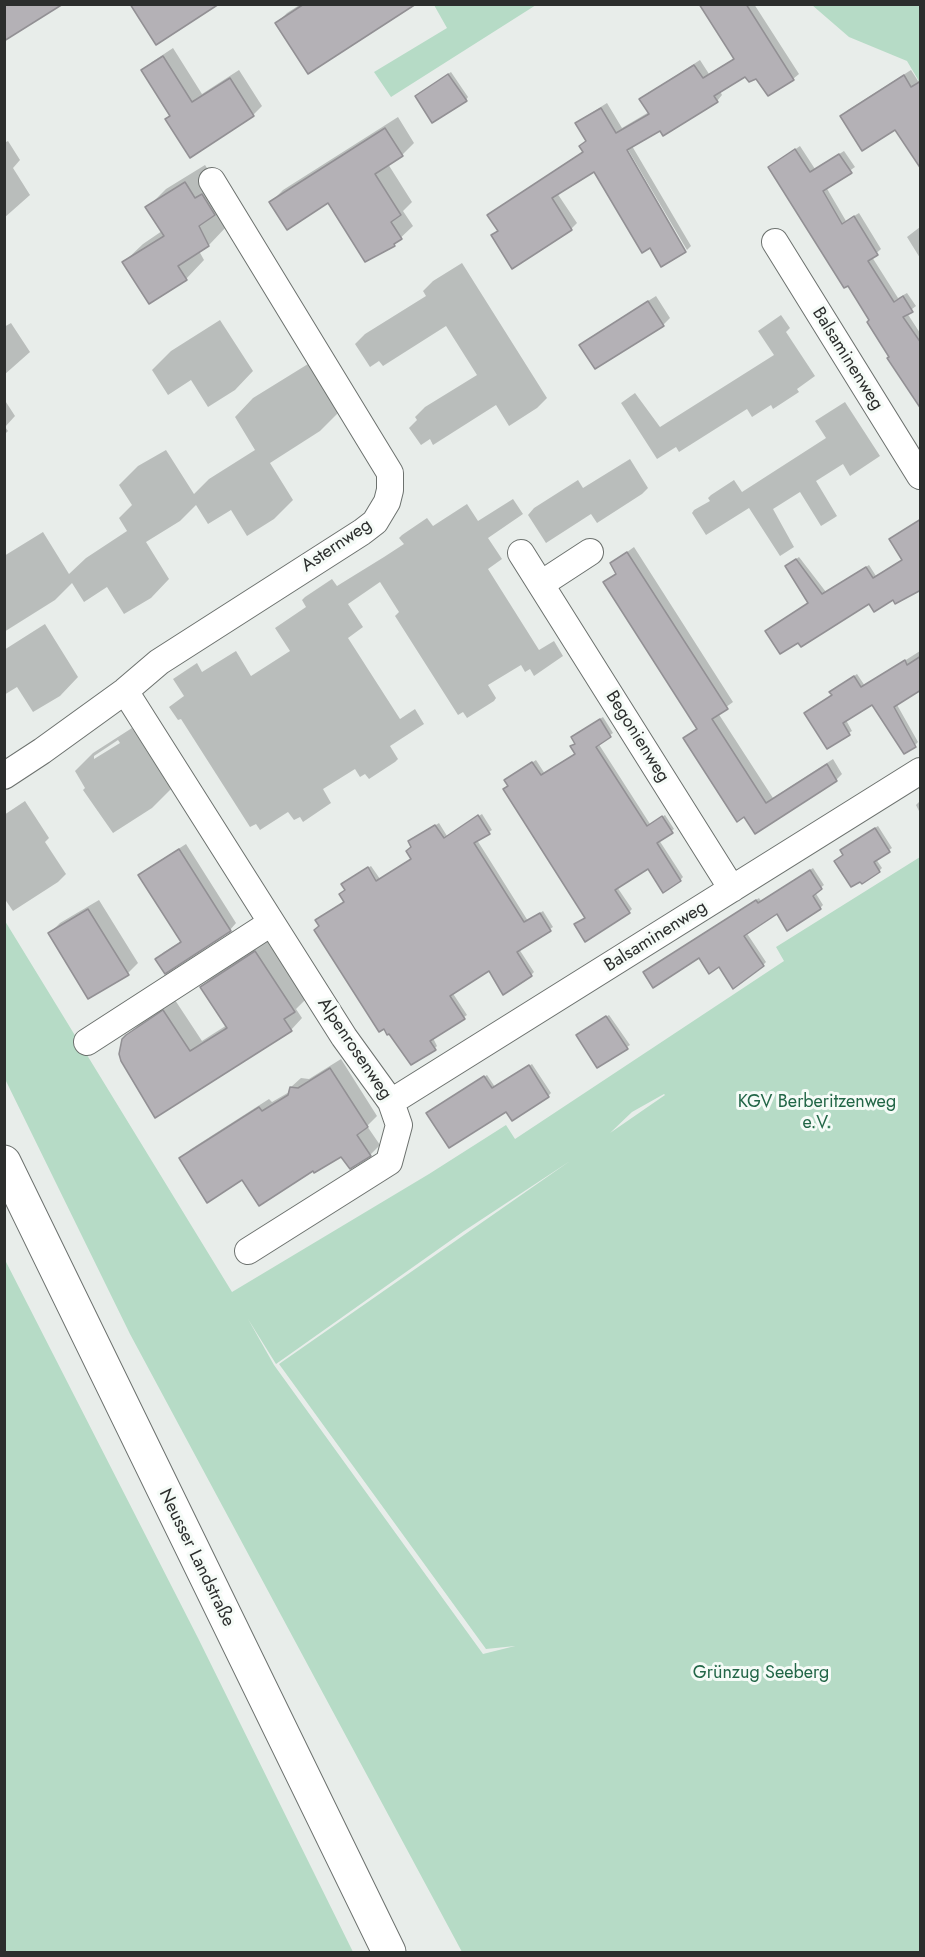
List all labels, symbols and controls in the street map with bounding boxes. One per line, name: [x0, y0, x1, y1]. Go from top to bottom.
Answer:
street label: Balsaminenweg: [807, 304, 887, 414]
street label: Asternweg: [298, 515, 376, 577]
street label: Begonienweg: [600, 687, 674, 787]
street label: Balsaminenweg: [601, 897, 711, 977]
street label: Alpenrosenweg: [312, 994, 396, 1104]
park label: KGV Berberitzenweg e.V.: [738, 1092, 896, 1134]
street label: Neusser Landstraße: [153, 1486, 239, 1630]
park label: Grünzug Seeberg: [693, 1663, 829, 1685]

